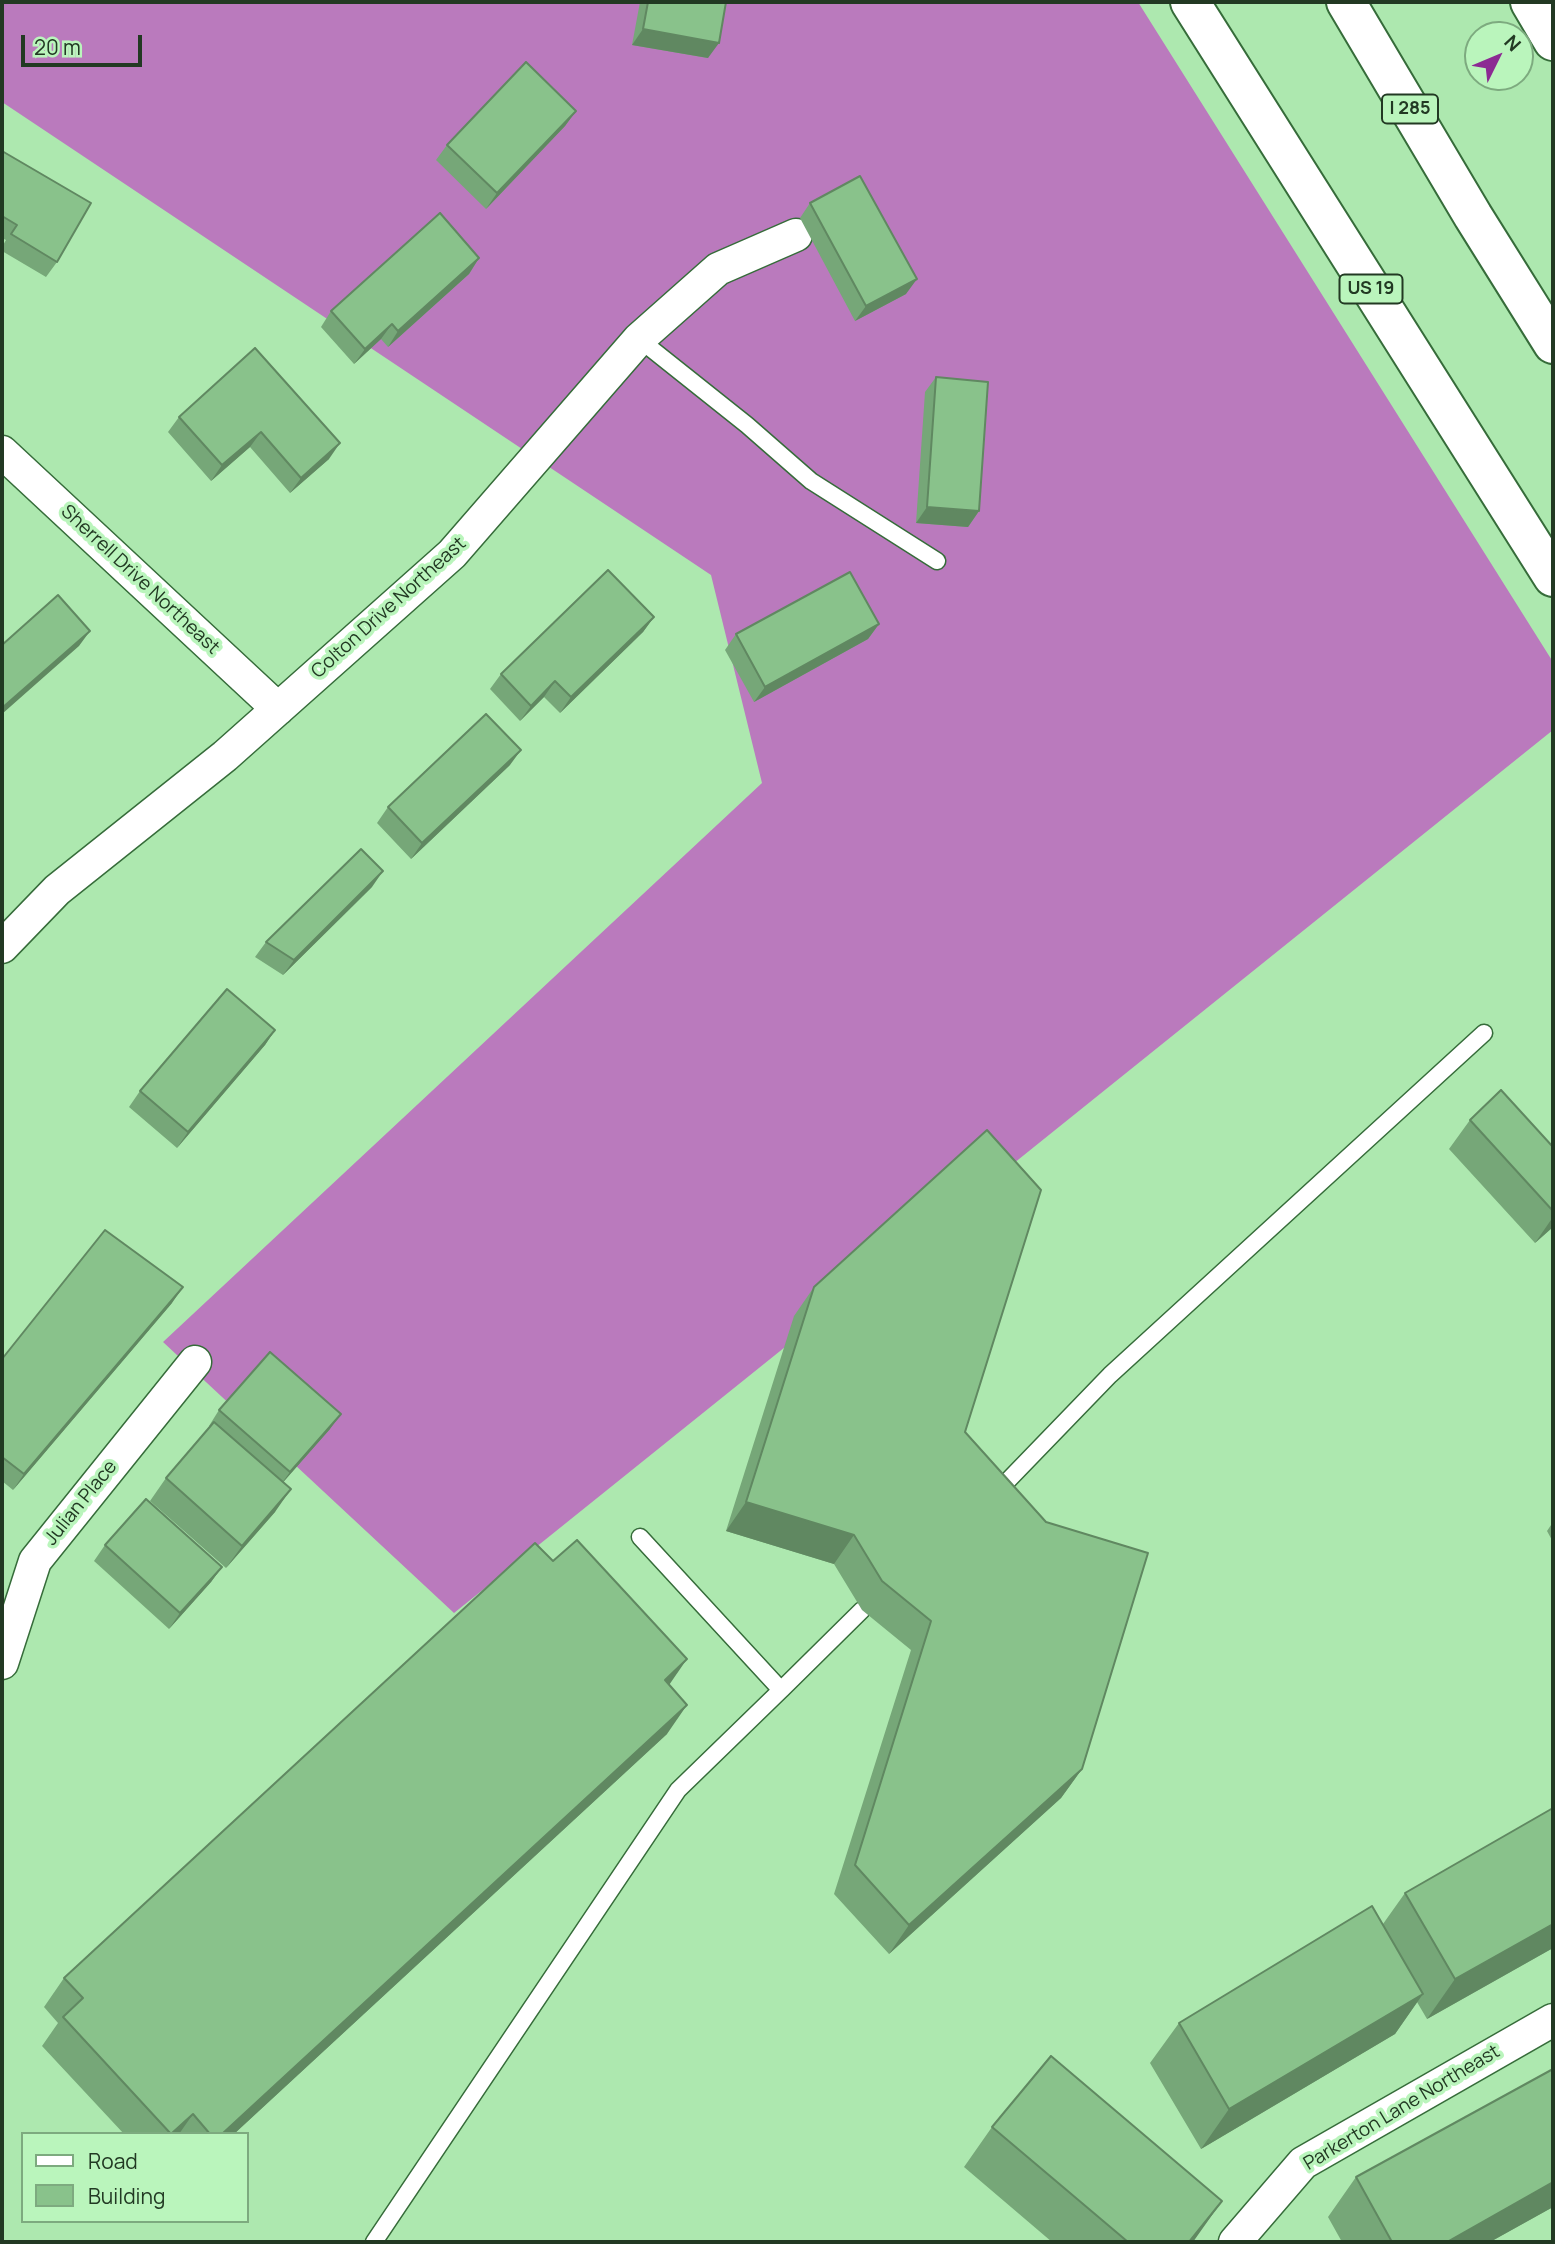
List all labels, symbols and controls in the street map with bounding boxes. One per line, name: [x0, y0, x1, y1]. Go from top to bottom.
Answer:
scale bar: [24, 21, 145, 65]
north arrow: [1464, 21, 1534, 91]
text: N: [1499, 29, 1527, 57]
text: 20 m: [34, 33, 81, 61]
road number: I 285: [1382, 94, 1438, 124]
road number: US 19: [1340, 274, 1402, 304]
street label: Sherrell Drive Northeast: [56, 501, 224, 659]
street label: Colton Drive Northeast: [307, 533, 471, 683]
street label: Julian Place: [40, 1456, 122, 1550]
street label: Parkerton Lane Northeast: [1300, 2040, 1504, 2176]
legend: [21, 2132, 248, 2223]
text: Road: [88, 2147, 138, 2175]
text: Building: [88, 2182, 165, 2210]

